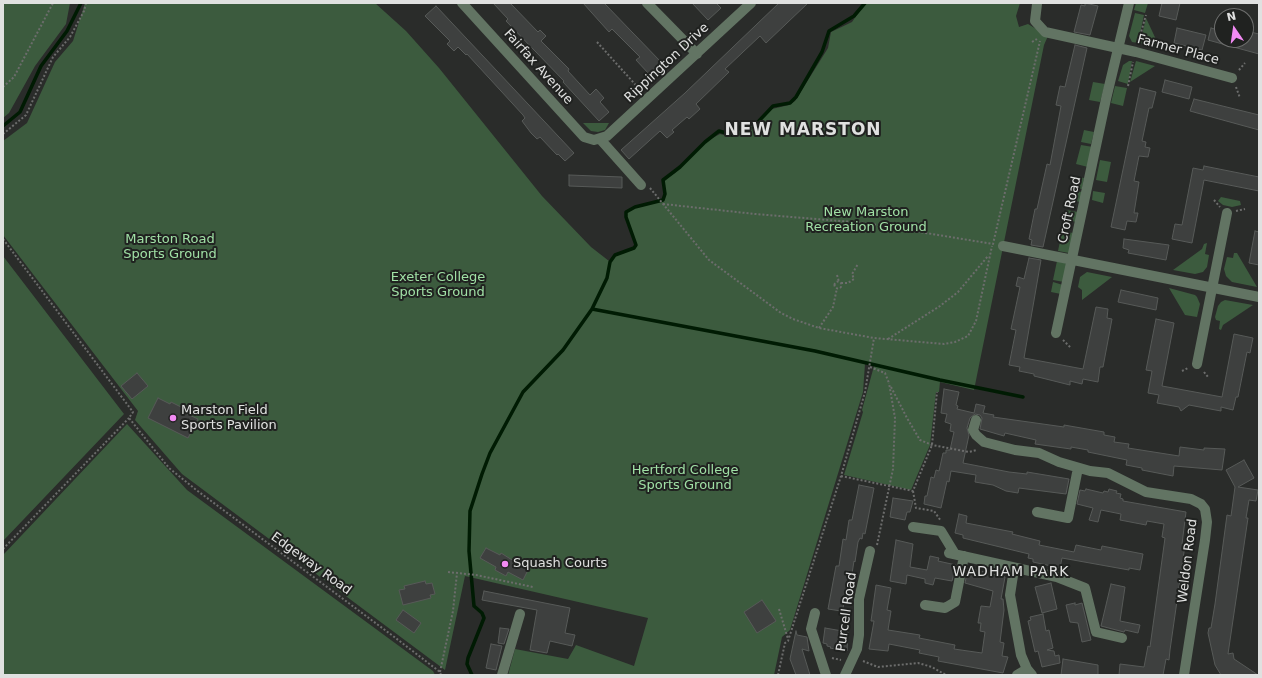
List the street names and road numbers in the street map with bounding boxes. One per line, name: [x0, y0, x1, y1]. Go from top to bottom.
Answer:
street label: Rippington Drive: [622, 20, 712, 106]
street label: Fairfax Avenue: [500, 26, 576, 108]
street label: Farmer Place: [1135, 32, 1221, 68]
street label: Croft Road: [1055, 175, 1085, 245]
street label: Weldon Road: [1175, 518, 1201, 604]
street label: Edgeway Road: [268, 530, 354, 598]
street label: Purcell Road: [834, 571, 860, 653]

